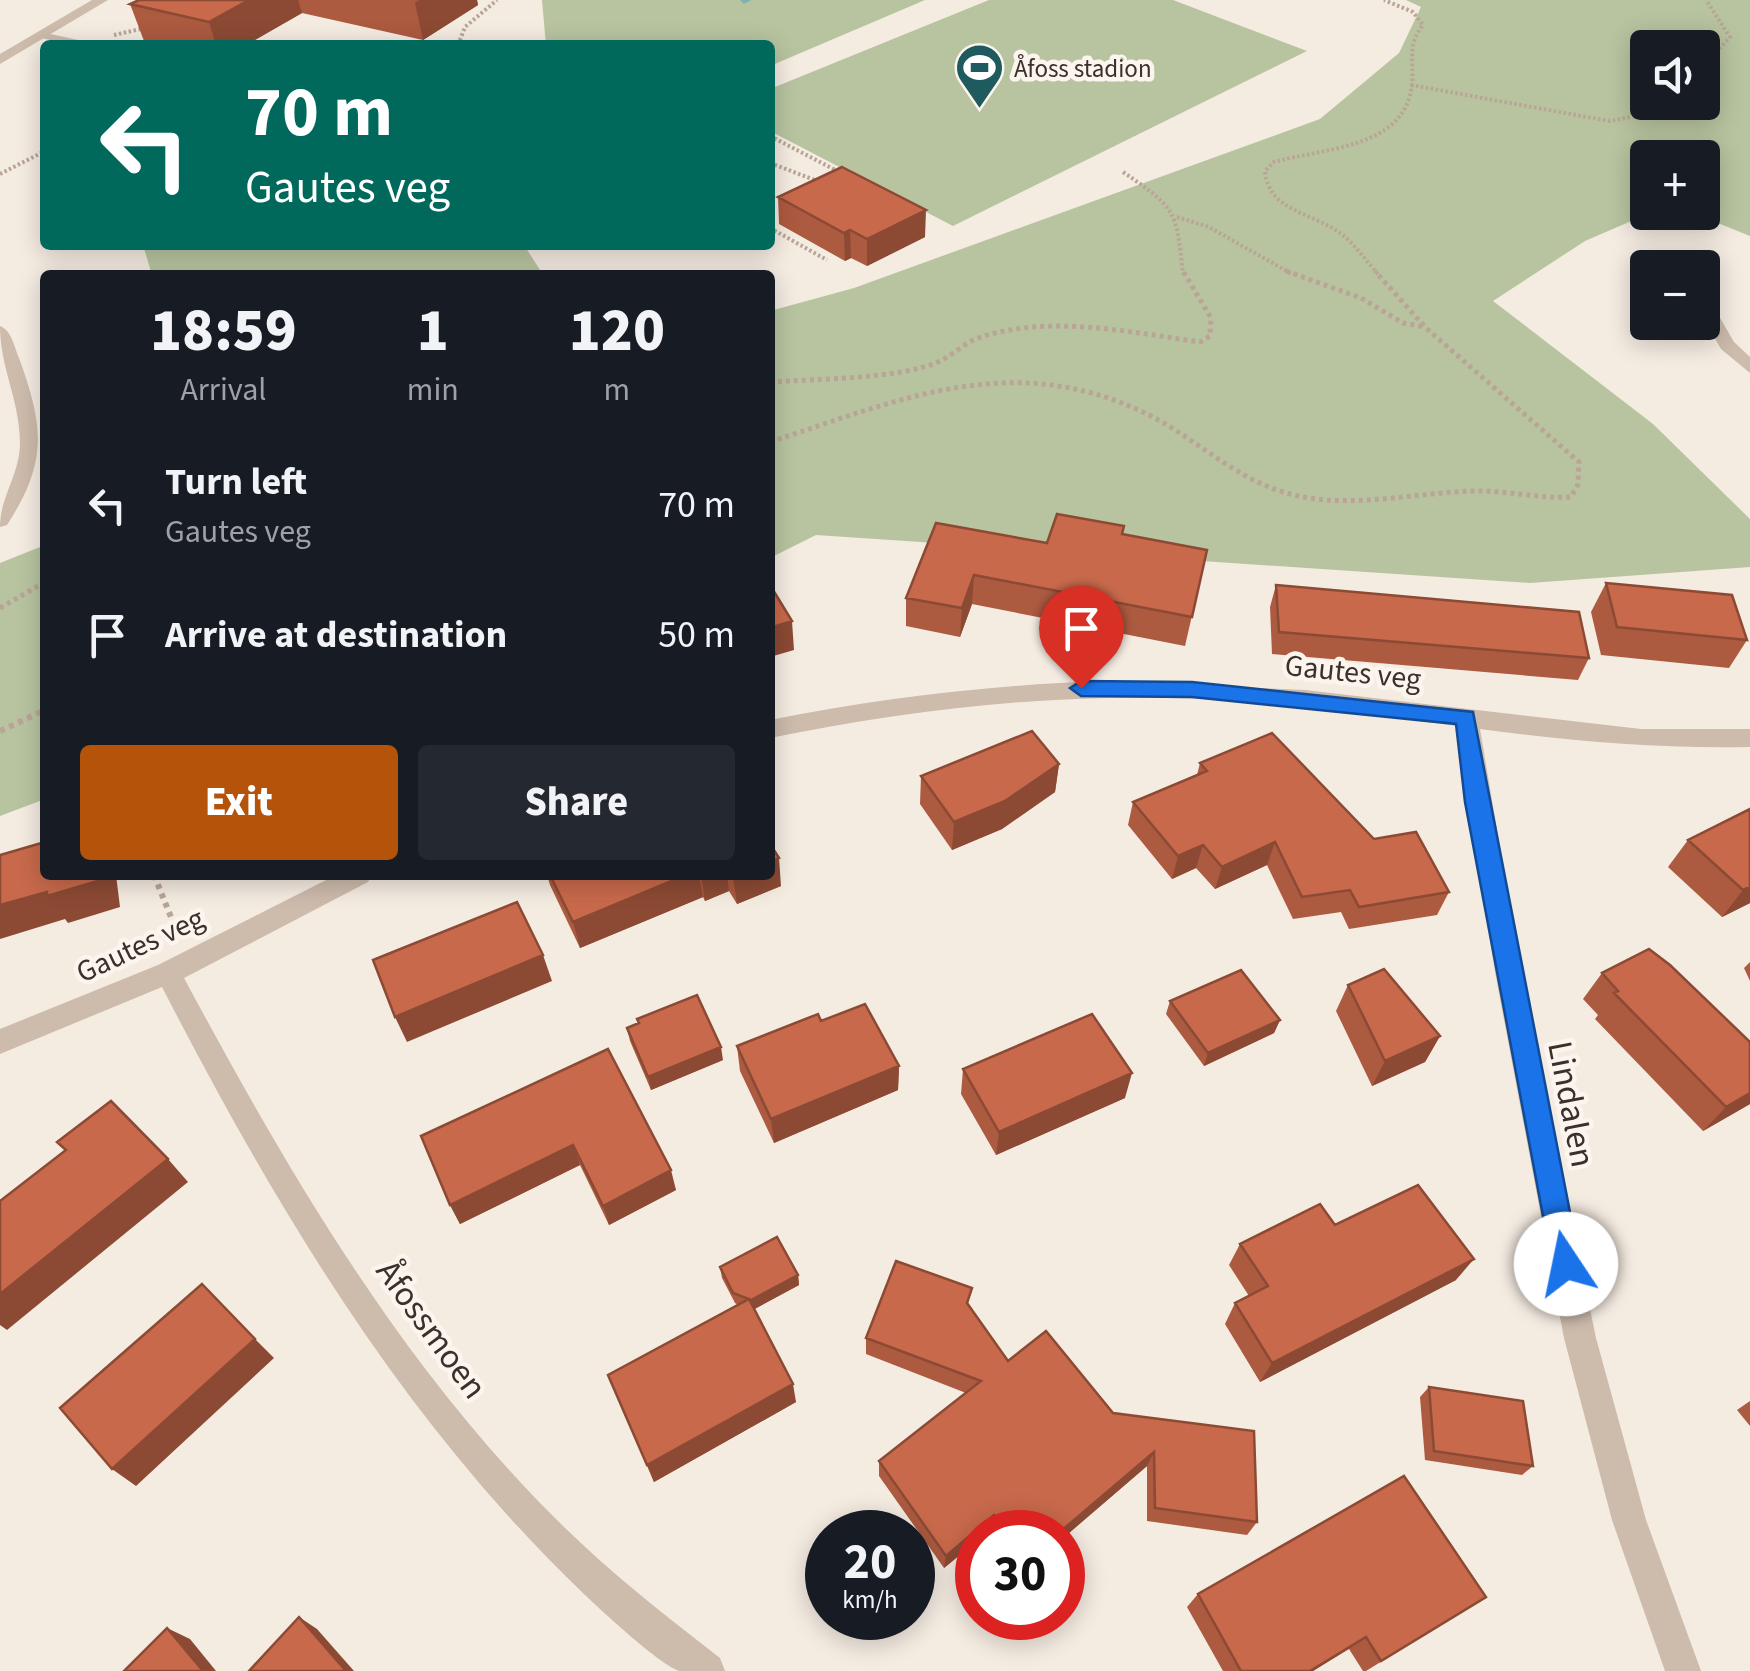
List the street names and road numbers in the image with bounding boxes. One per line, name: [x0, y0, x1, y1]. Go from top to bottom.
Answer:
street label: Gautes veg: [1283, 644, 1423, 701]
street label: Gautes veg: [69, 897, 211, 994]
street label: Lindalen: [1534, 1037, 1608, 1171]
street label: Åfossmoen: [364, 1250, 499, 1410]

